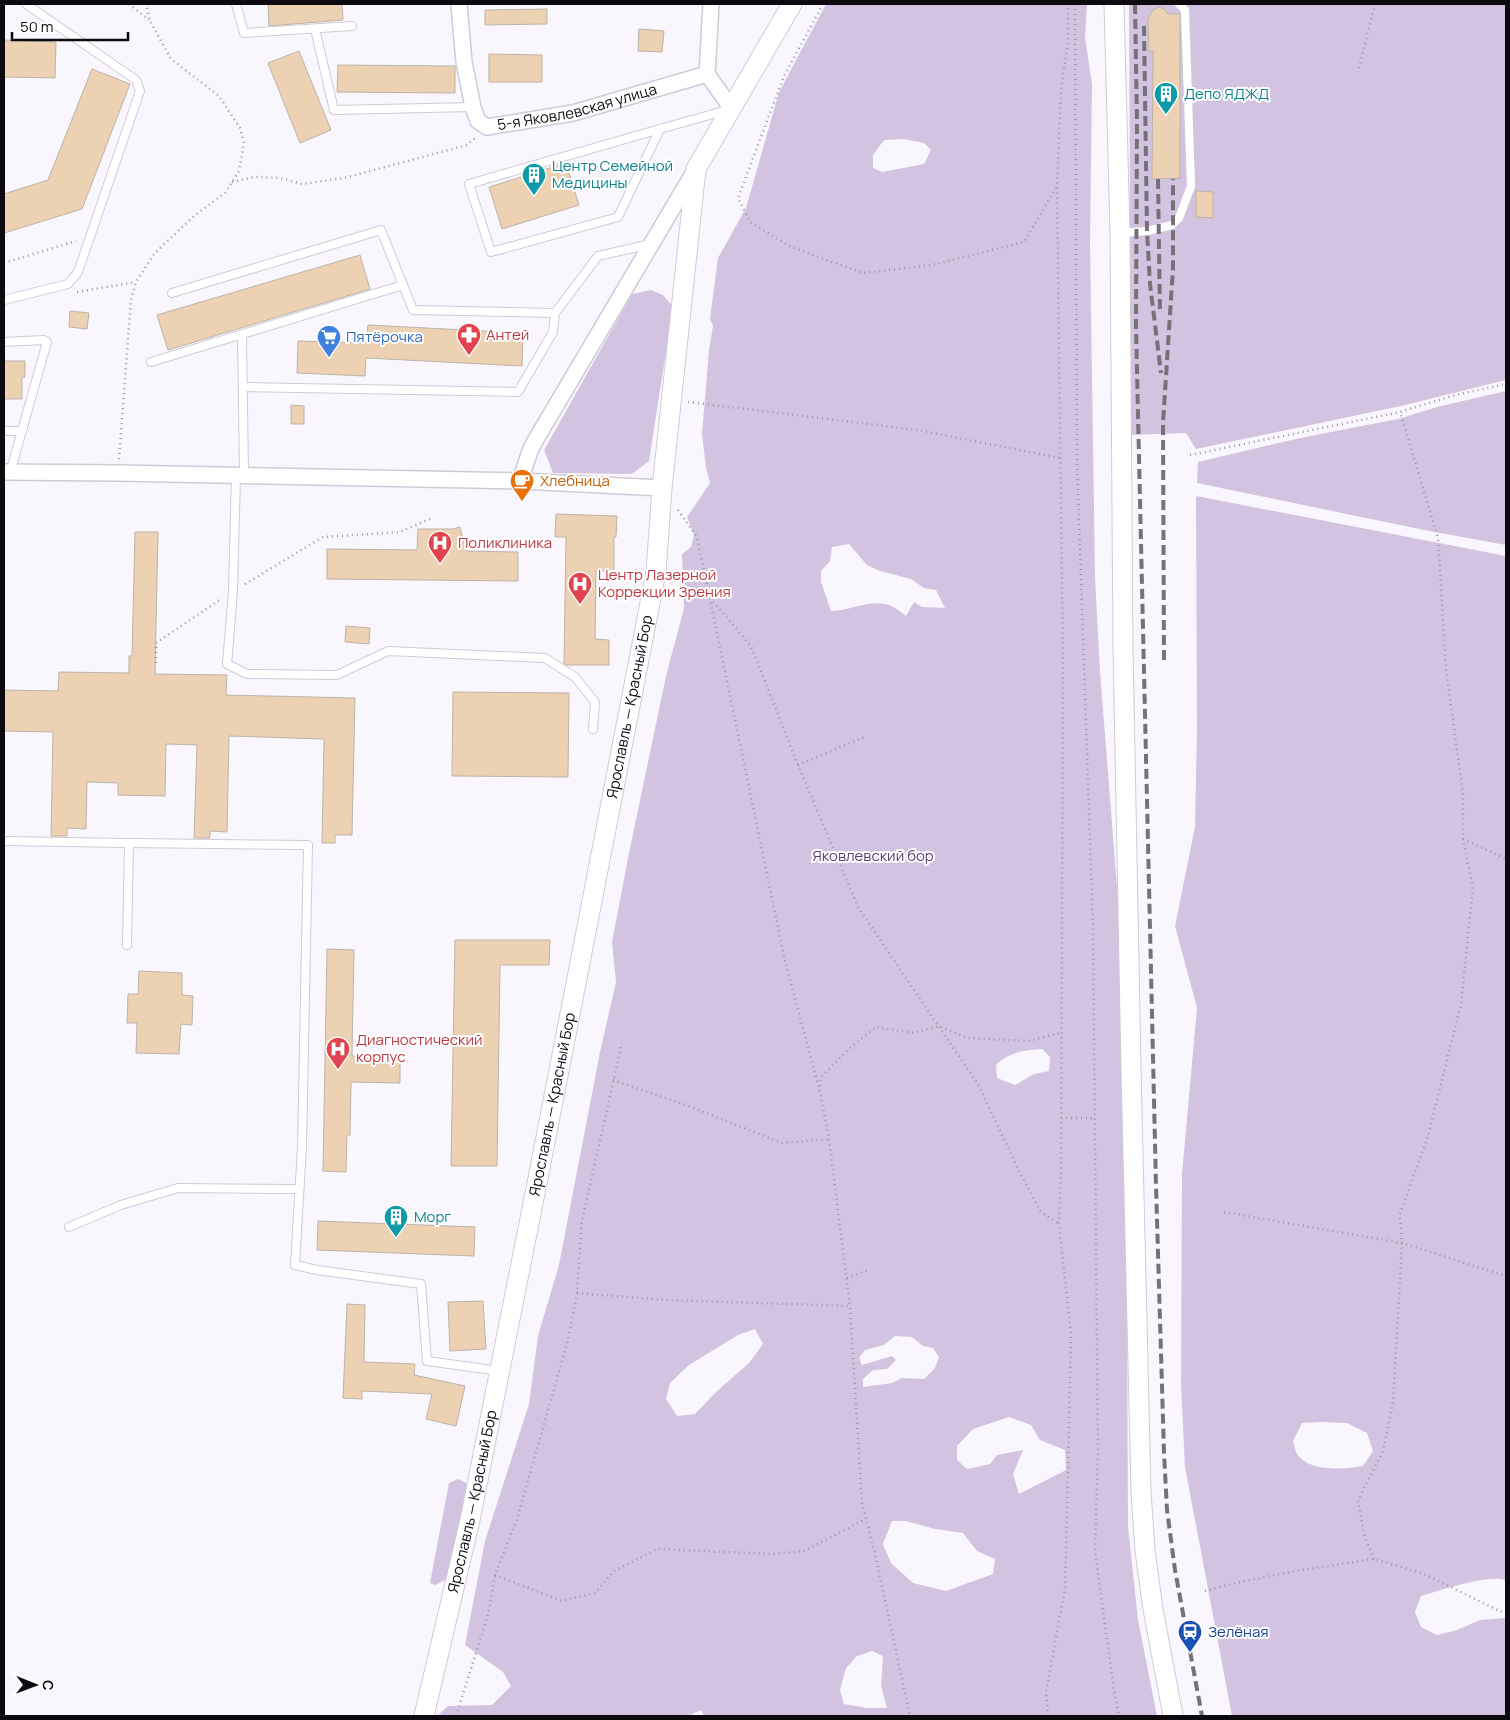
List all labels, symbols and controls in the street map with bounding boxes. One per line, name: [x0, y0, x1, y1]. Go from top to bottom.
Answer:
scale bar: [12, 10, 129, 42]
text: 50 m: [20, 16, 54, 37]
street label: 5-я Яковлевская улица: [496, 78, 659, 135]
building icon: Депо ЯДЖД: [1153, 81, 1179, 115]
place label: Депо ЯДЖД: [1184, 83, 1269, 104]
place label: Центр Семейной Медицины: [552, 155, 673, 193]
building icon: Центр Семейной Медицины: [521, 162, 547, 196]
pharmacy icon: Антей: [456, 322, 482, 356]
supermarket icon: Пятёрочка: [316, 324, 342, 358]
place label: Антей: [486, 324, 529, 345]
place label: Пятёрочка: [346, 326, 423, 347]
cafe icon: Хлебница: [509, 468, 535, 502]
place label: Хлебница: [540, 470, 610, 491]
hospital icon: Поликлиника: [427, 530, 453, 564]
place label: Поликлиника: [458, 532, 552, 553]
place label: Центр Лазерной Коррекции Зрения: [598, 564, 731, 602]
hospital icon: Центр Лазерной Коррекции Зрения: [567, 571, 593, 605]
street label: Ярославль — Красный Бор: [601, 613, 657, 800]
park label: Яковлевский бор: [812, 845, 934, 866]
street label: Ярославль — Красный Бор: [524, 1011, 580, 1198]
place label: Диагностический корпус: [356, 1029, 483, 1067]
hospital icon: Диагностический корпус: [325, 1036, 351, 1070]
building icon: Морг: [383, 1204, 409, 1238]
place label: Морг: [414, 1206, 451, 1227]
street label: Ярославль — Красный Бор: [442, 1408, 502, 1595]
station icon: Зелёная: [1177, 1619, 1203, 1653]
place label: Зелёная: [1208, 1621, 1269, 1642]
north arrow: [10, 1660, 60, 1710]
text: С: [39, 1680, 58, 1691]

